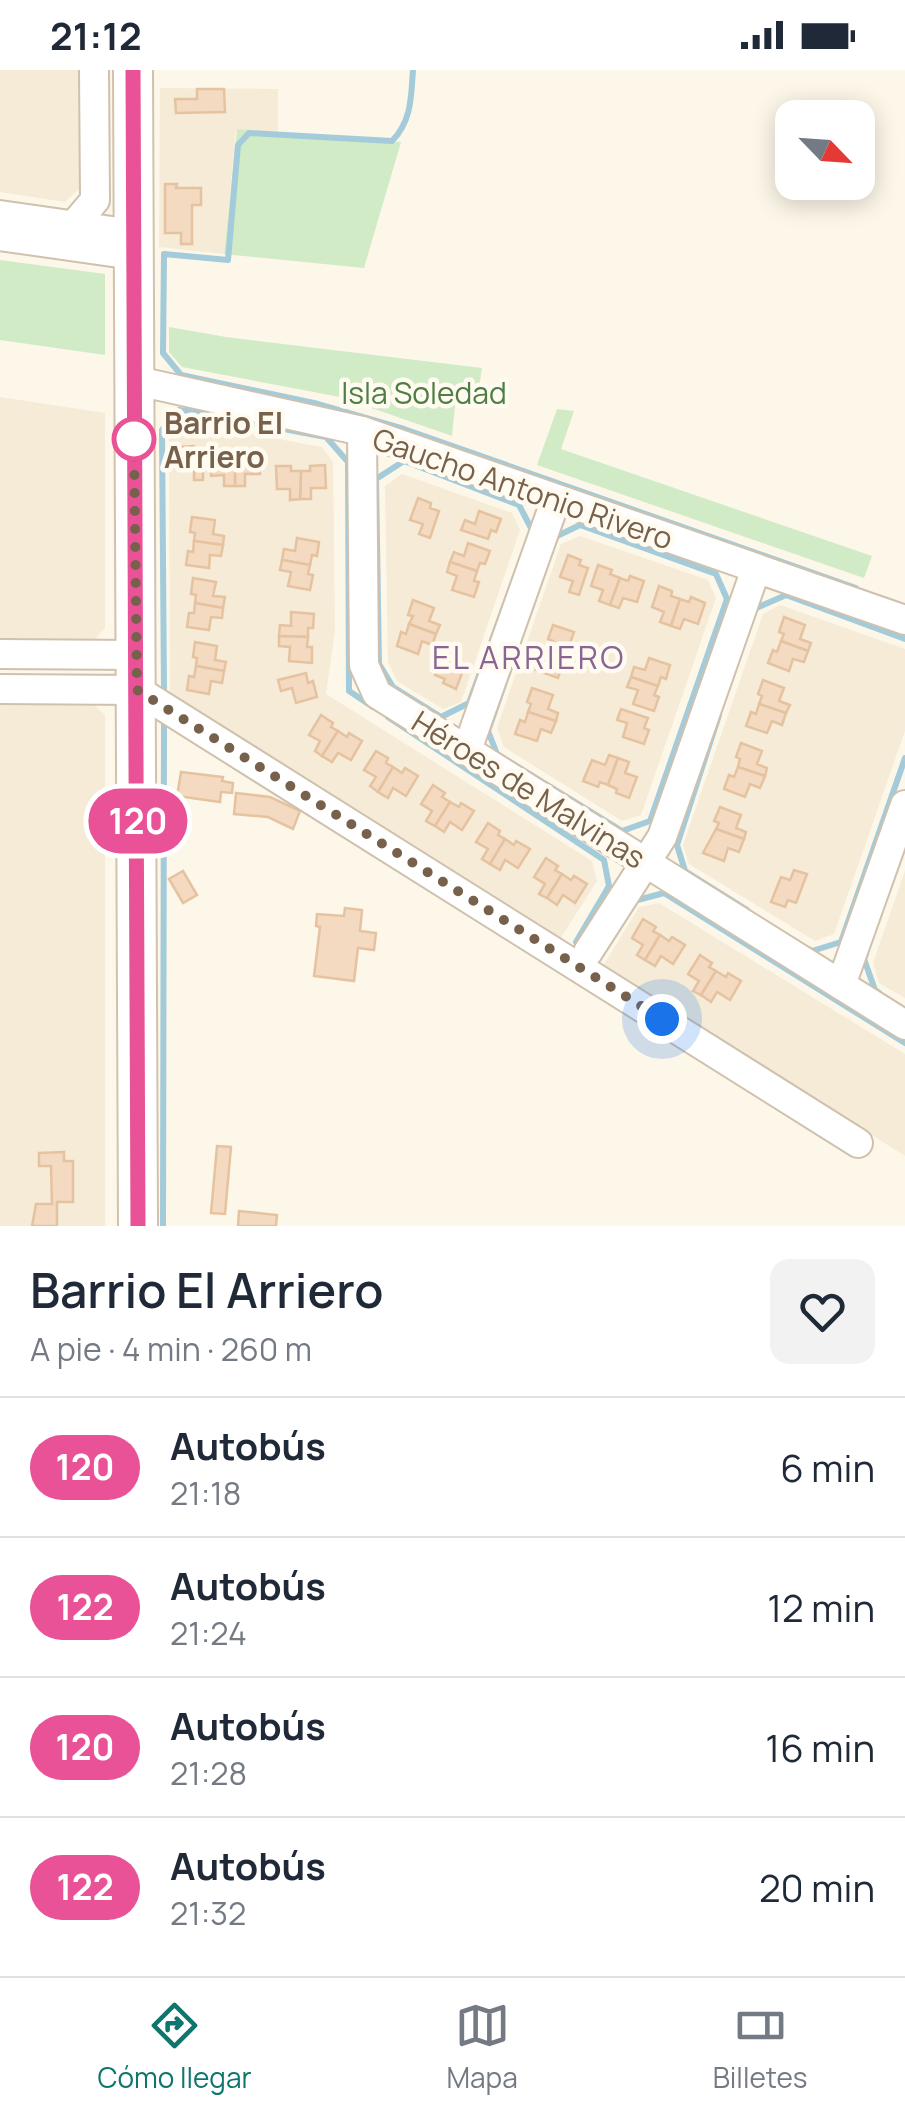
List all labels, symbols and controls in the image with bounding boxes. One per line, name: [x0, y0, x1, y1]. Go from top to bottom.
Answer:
text: 21:12: [50, 9, 142, 61]
north arrow: [775, 100, 875, 200]
map controls: [775, 100, 875, 200]
park label: Isla Soledad: [341, 372, 507, 413]
place label: Barrio El Arriero: [164, 402, 283, 477]
street label: Gaucho Antonio Rivero: [368, 417, 678, 559]
marker: Barrio El Arriero: [113, 418, 155, 460]
district label: EL ARRIERO: [432, 635, 626, 679]
street label: Héroes de Malvinas: [404, 701, 654, 877]
line badge: 120: [80, 788, 196, 854]
text: 120: [108, 797, 168, 845]
your location: [637, 994, 687, 1044]
text: Barrio El Arriero: [30, 1257, 384, 1322]
button: heart: [770, 1259, 875, 1364]
text: A pie · 4 min · 260 m: [30, 1327, 312, 1371]
text: Autobús: [170, 1419, 326, 1471]
text: 6 min: [780, 1441, 875, 1493]
text: 120: [55, 1443, 115, 1491]
text: 21:18: [170, 1471, 241, 1515]
text: Autobús: [170, 1559, 326, 1611]
text: 12 min: [767, 1581, 875, 1633]
text: 122: [56, 1583, 114, 1631]
text: 21:24: [170, 1611, 247, 1655]
text: Autobús: [170, 1699, 326, 1751]
text: 16 min: [765, 1721, 875, 1773]
text: 120: [55, 1723, 115, 1771]
text: 21:28: [170, 1751, 247, 1795]
text: Autobús: [170, 1839, 326, 1891]
text: 20 min: [759, 1861, 875, 1913]
text: 122: [56, 1863, 114, 1911]
text: 21:32: [170, 1891, 246, 1935]
tab: Cómo llegar: [97, 1998, 252, 2096]
tab: Mapa: [446, 1998, 518, 2096]
tab: Billetes: [713, 1998, 808, 2096]

